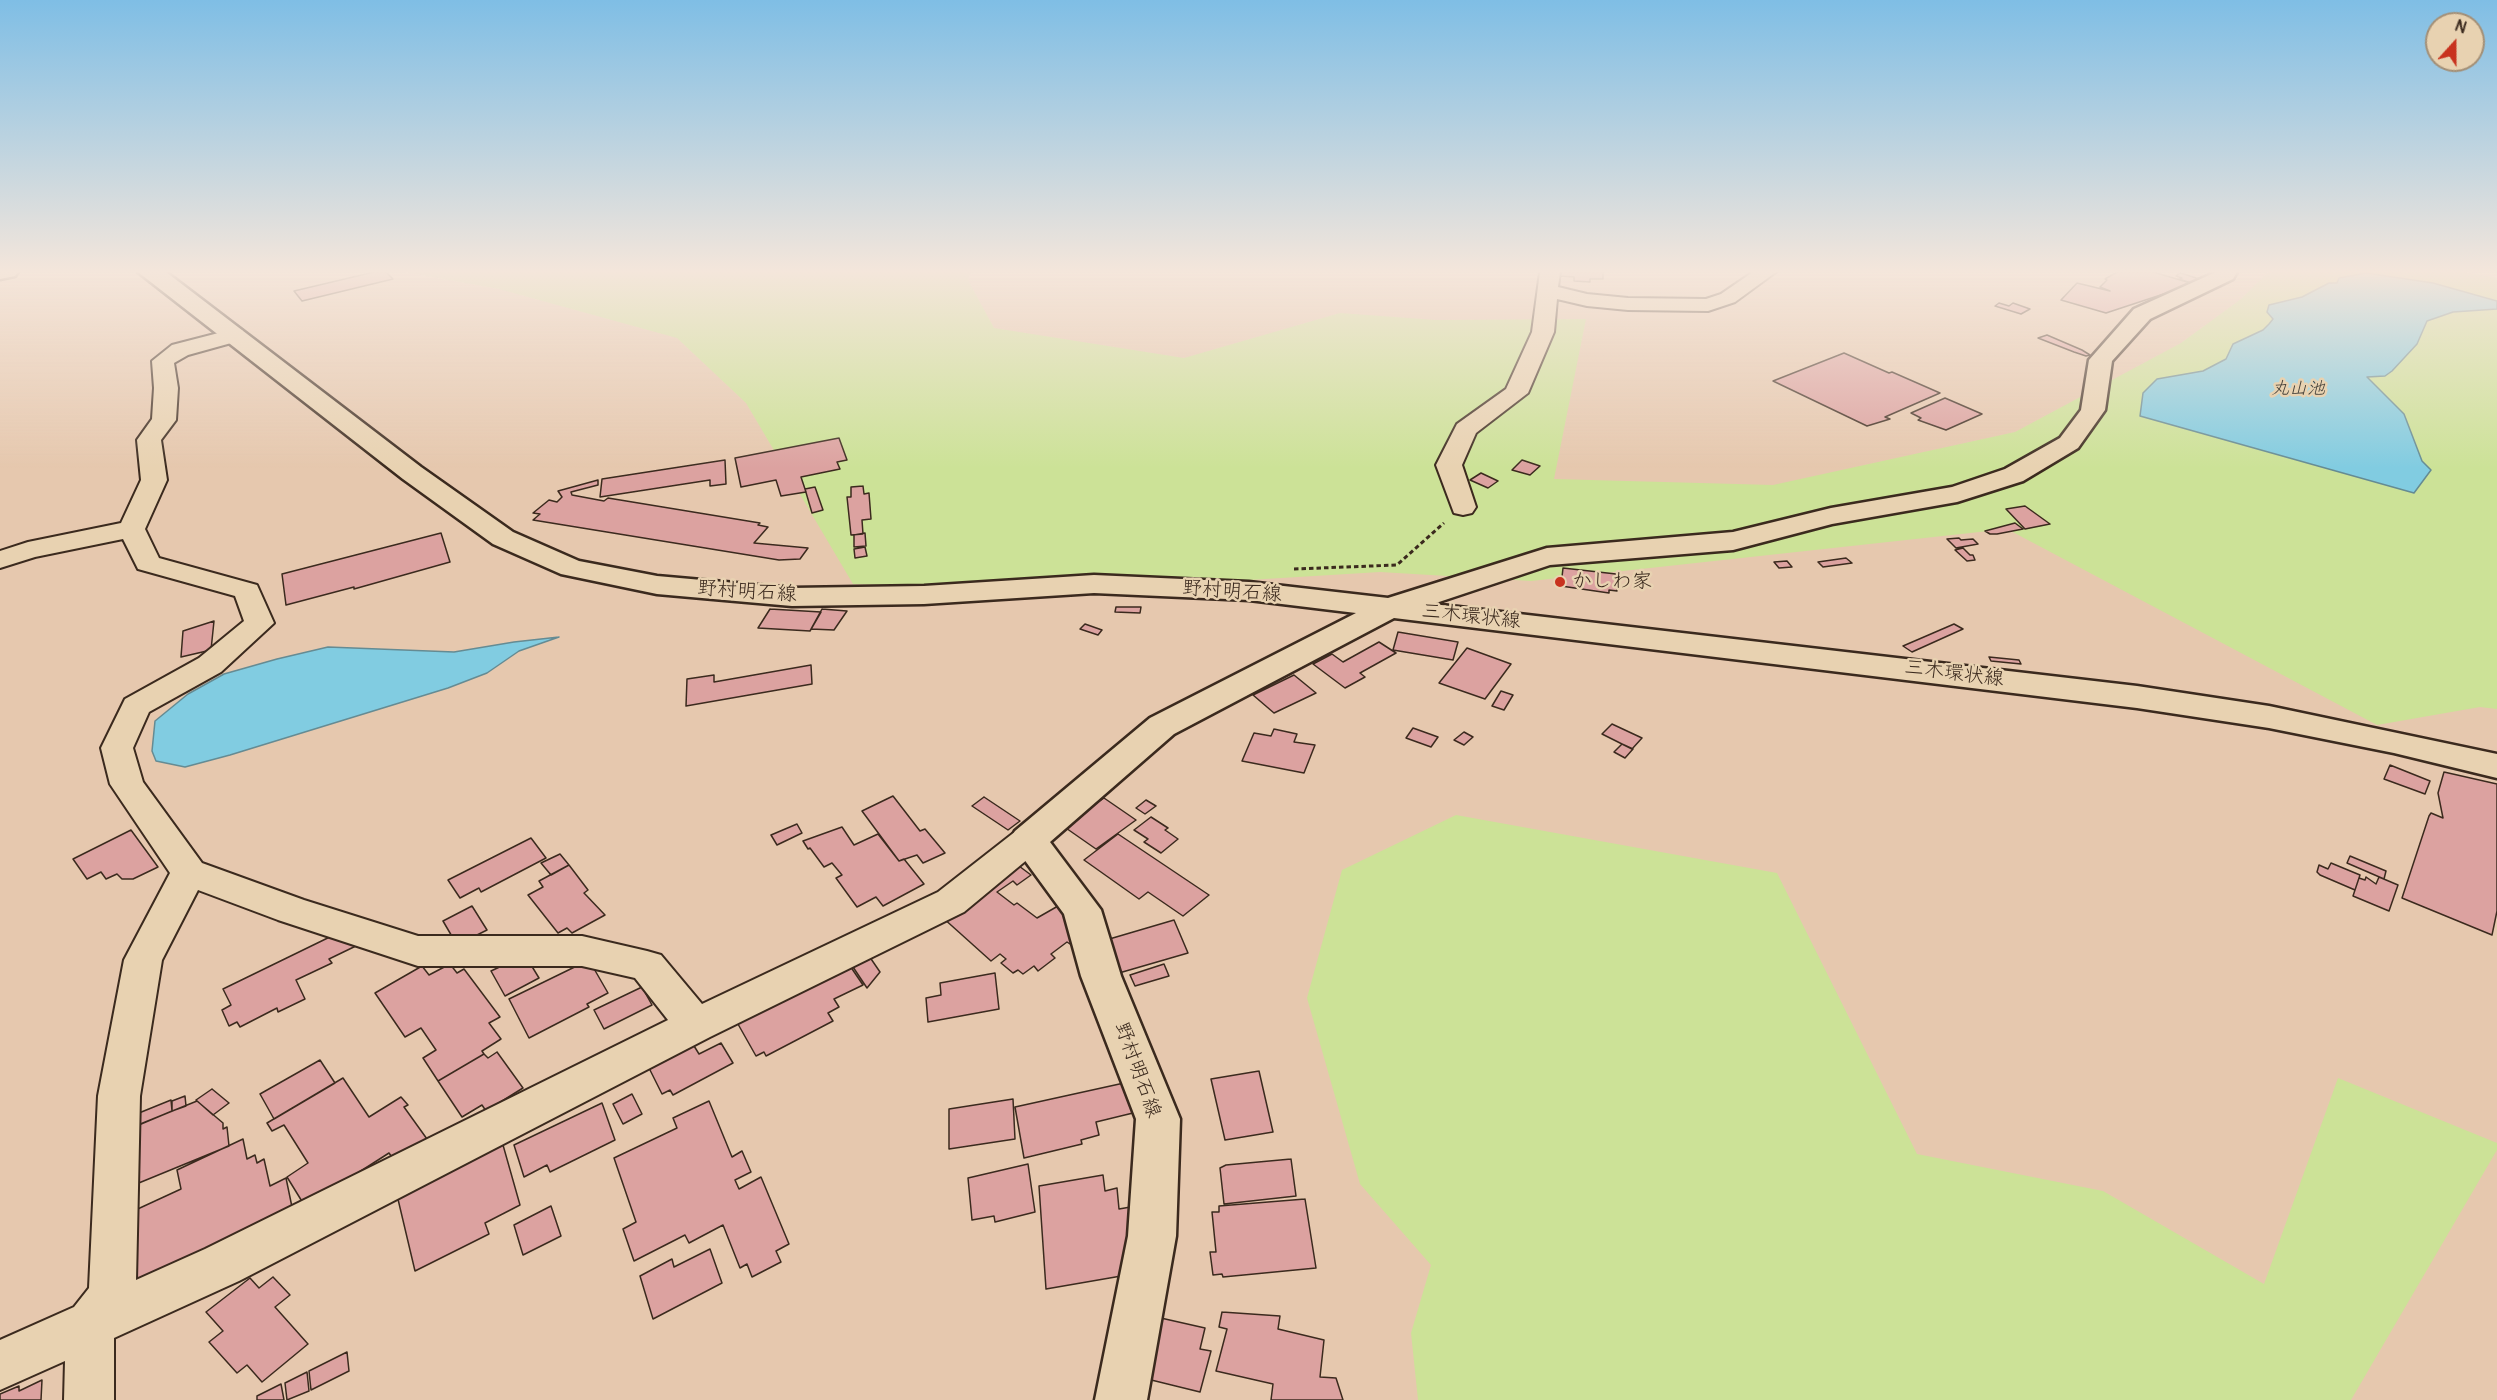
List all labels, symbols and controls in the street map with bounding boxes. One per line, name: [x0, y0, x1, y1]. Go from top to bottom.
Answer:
north arrow: [2425, 12, 2485, 72]
text: N: [2452, 16, 2469, 38]
water label: 丸山池: [2271, 378, 2325, 400]
place label: かしわ家: [1572, 570, 1652, 594]
marker: かしわ家: [1553, 575, 1567, 589]
street label: 野村明石線: [696, 577, 798, 607]
street label: 野村明石線: [1181, 577, 1283, 607]
street label: 三木環状線: [1420, 600, 1522, 634]
street label: 三木環状線: [1903, 656, 2005, 692]
street label: 野村明石線: [1109, 1019, 1165, 1121]

